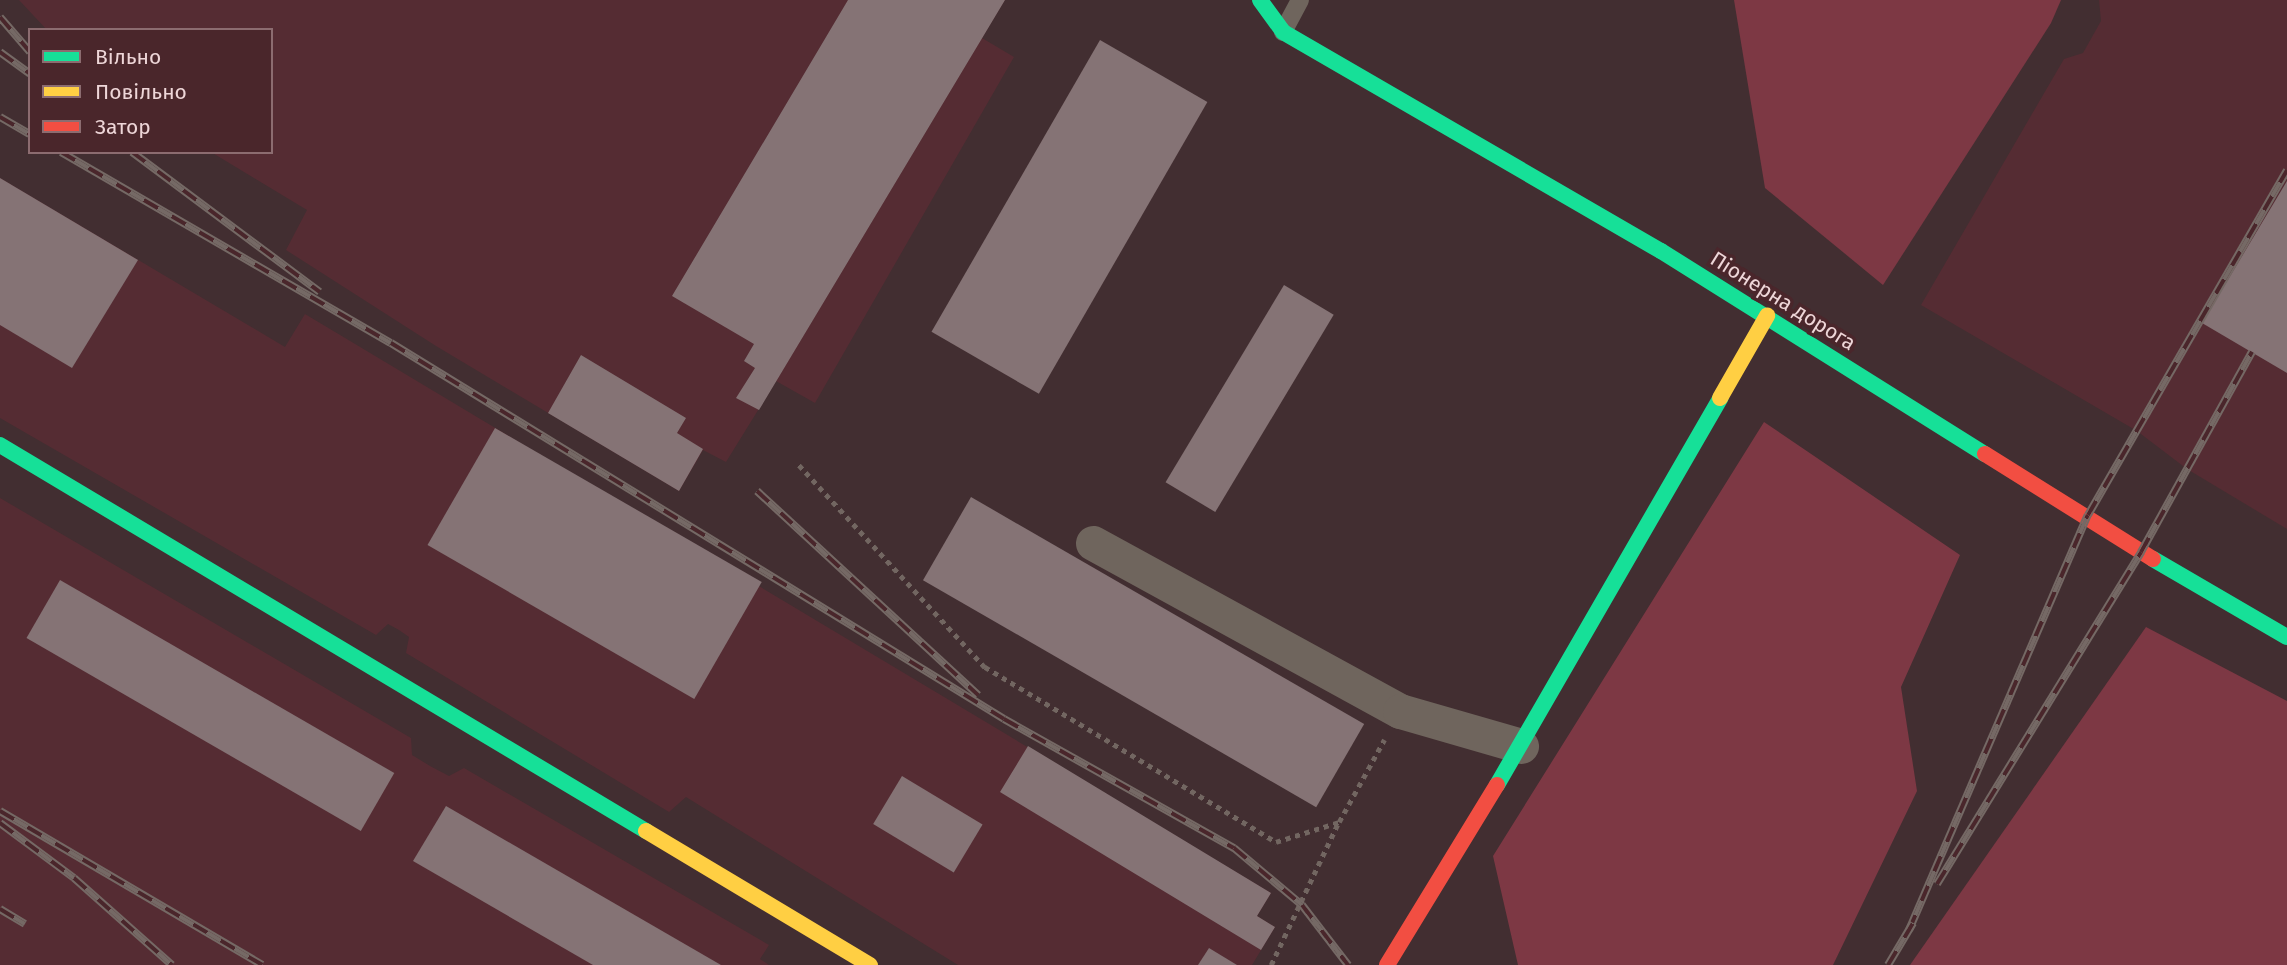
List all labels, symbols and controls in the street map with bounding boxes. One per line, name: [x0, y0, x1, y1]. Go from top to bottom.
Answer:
legend: [28, 28, 273, 154]
text: Вільно: [95, 44, 161, 70]
text: Повільно: [95, 79, 187, 105]
text: Затор: [95, 114, 151, 140]
street label: Піонерна дорога: [1706, 246, 1860, 356]

